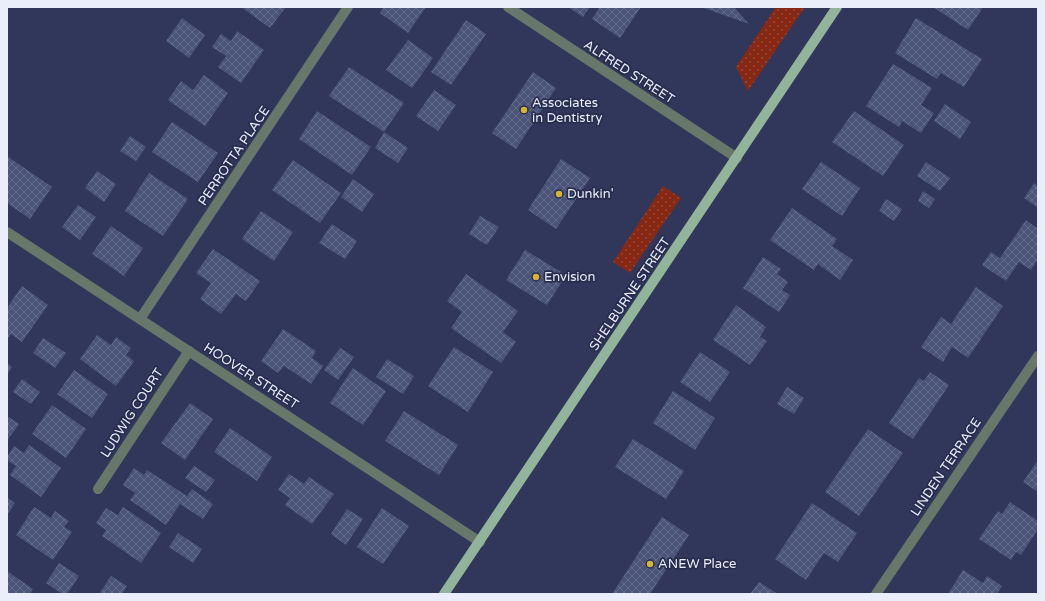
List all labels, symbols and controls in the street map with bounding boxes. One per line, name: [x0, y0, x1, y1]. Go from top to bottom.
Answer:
street label: ALFRED STREET: [581, 37, 677, 107]
place label: Associates in Dentistry: [532, 95, 603, 126]
street label: PERROTTA PLACE: [195, 103, 273, 209]
marker: Associates in Dentistry: [519, 105, 529, 115]
place label: Dunkin': [567, 186, 614, 202]
marker: Dunkin': [554, 189, 564, 199]
street label: SHELBURNE STREET: [586, 234, 674, 354]
place label: Envision: [544, 269, 595, 285]
marker: Envision: [531, 272, 541, 282]
street label: HOOVER STREET: [201, 339, 302, 413]
street label: LUDWIG COURT: [97, 365, 167, 461]
street label: LINDEN TERRACE: [907, 415, 985, 519]
place label: ANEW Place: [658, 556, 736, 572]
marker: ANEW Place: [645, 559, 655, 569]

